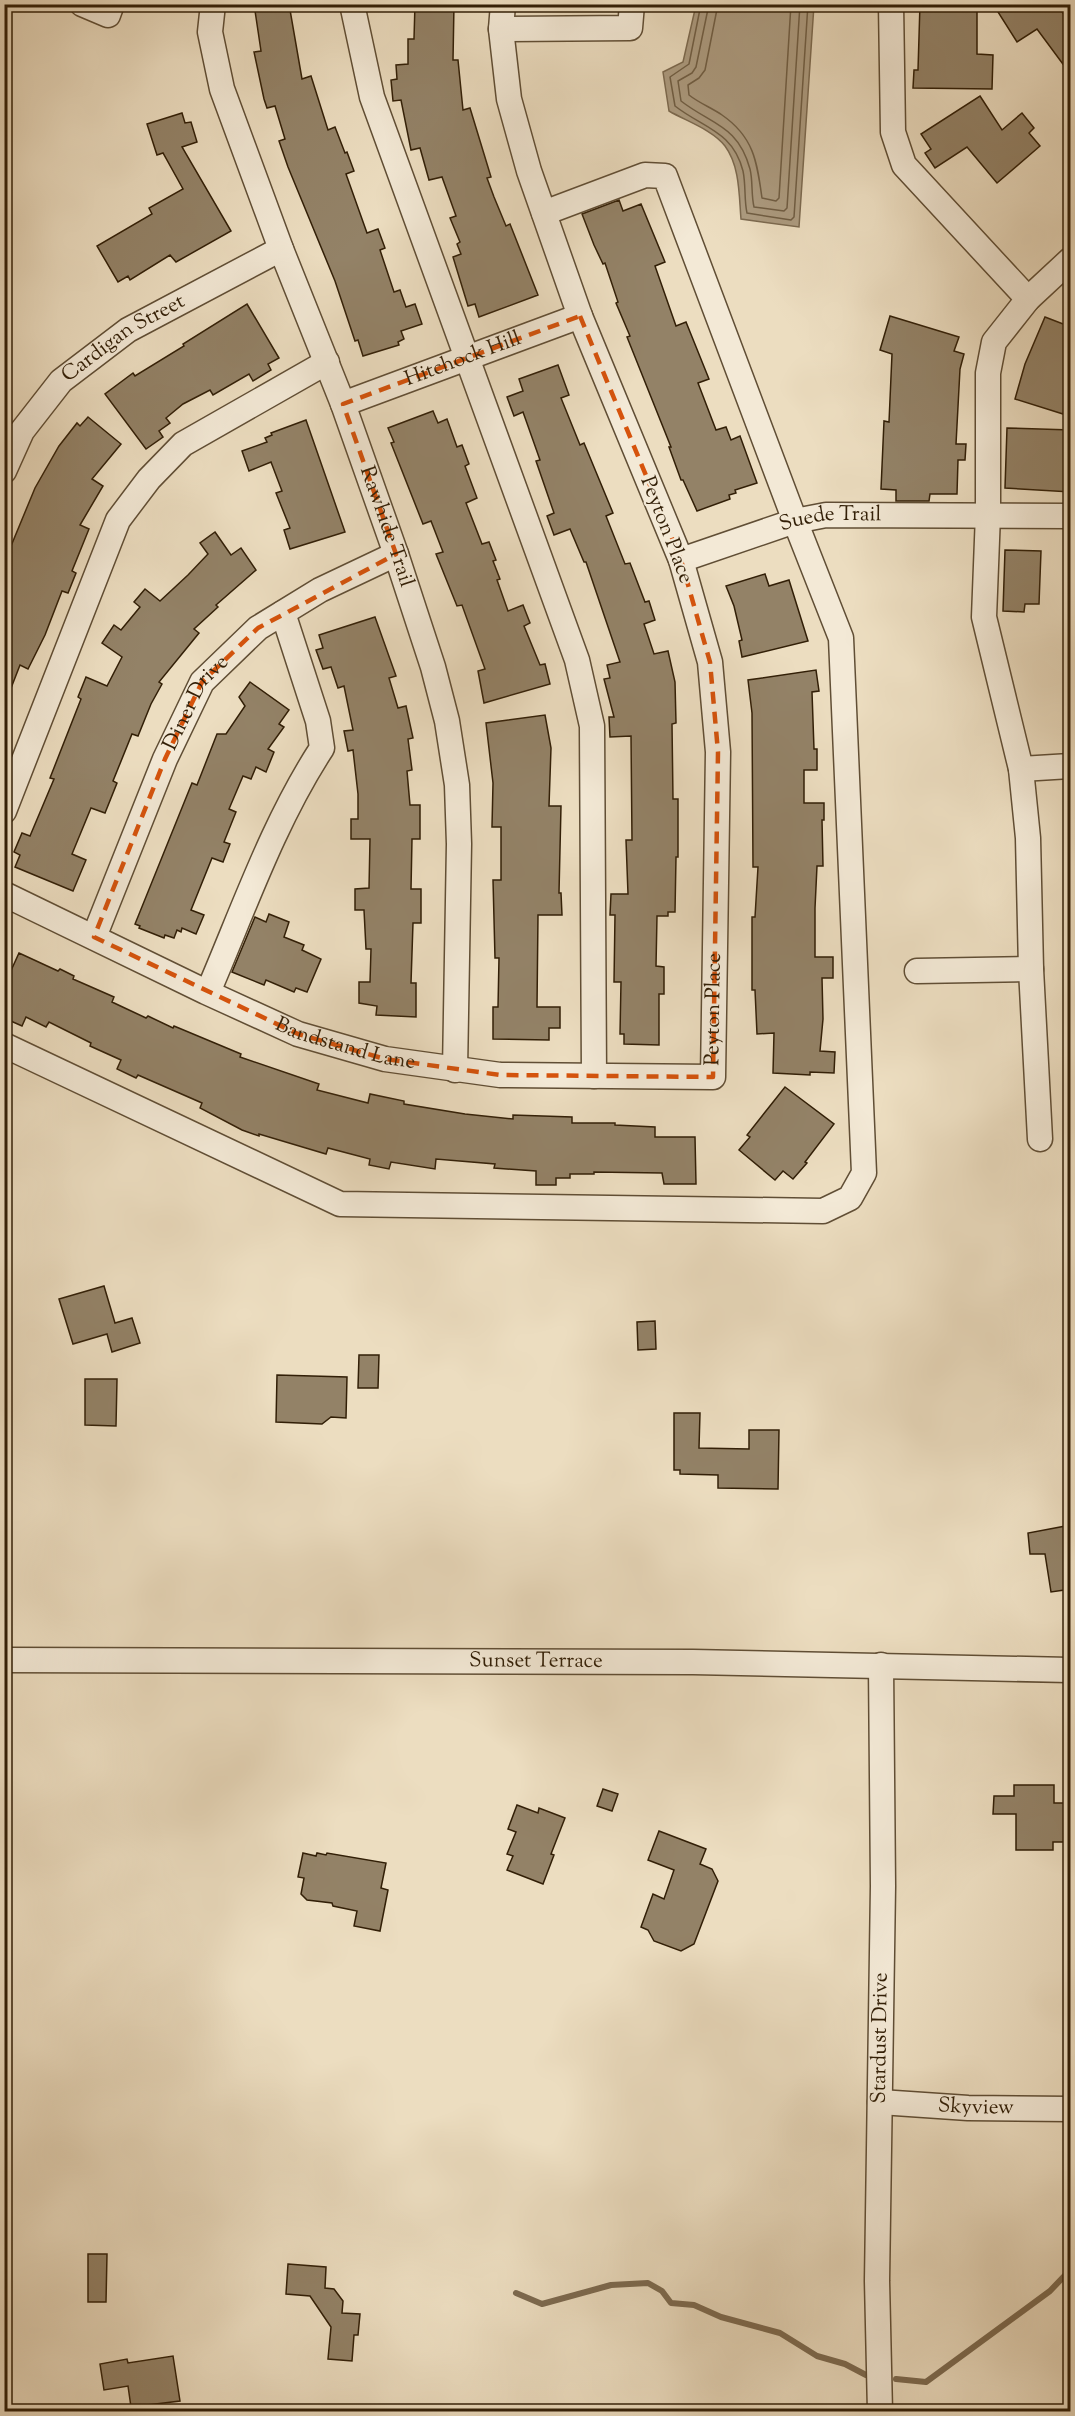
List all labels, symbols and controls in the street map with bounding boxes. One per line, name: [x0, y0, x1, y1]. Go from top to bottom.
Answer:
street label: Cardigan Street: [55, 287, 191, 390]
street label: Hitchock Hill: [400, 324, 526, 395]
street label: Rawhide Trail: [351, 462, 421, 591]
street label: Peyton Place: [632, 472, 700, 588]
street label: Suede Trail: [775, 500, 881, 540]
street label: Diner Drive: [156, 649, 236, 756]
street label: Peyton Place: [698, 953, 730, 1066]
street label: Bandstand Lane: [270, 1010, 417, 1078]
street label: Sunset Terrace: [469, 1646, 603, 1677]
street label: Stardust Drive: [865, 1972, 897, 2104]
street label: Skyview: [937, 2091, 1014, 2123]

